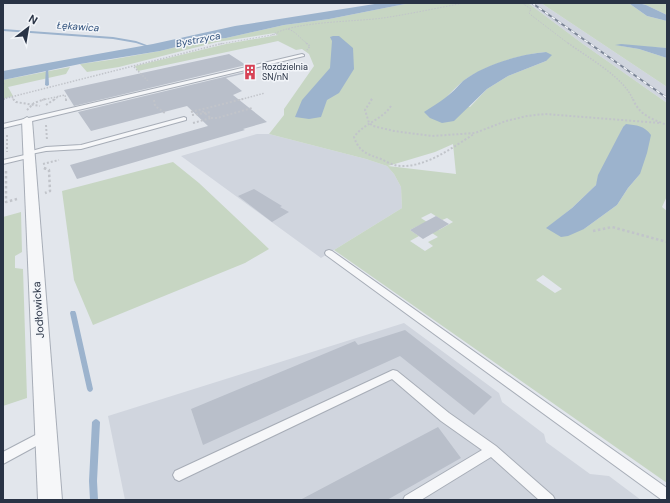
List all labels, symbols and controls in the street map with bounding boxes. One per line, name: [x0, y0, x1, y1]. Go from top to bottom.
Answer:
north arrow: [8, 8, 48, 48]
text: N: [26, 11, 40, 27]
water label: Łękawica: [56, 19, 100, 35]
water label: Bystrzyca: [175, 29, 222, 50]
place label: Rozdzielnia SN/nN: [262, 61, 308, 83]
building icon: Rozdzielnia SN/nN: [241, 63, 259, 81]
street label: Jodłowicka: [29, 281, 47, 339]

